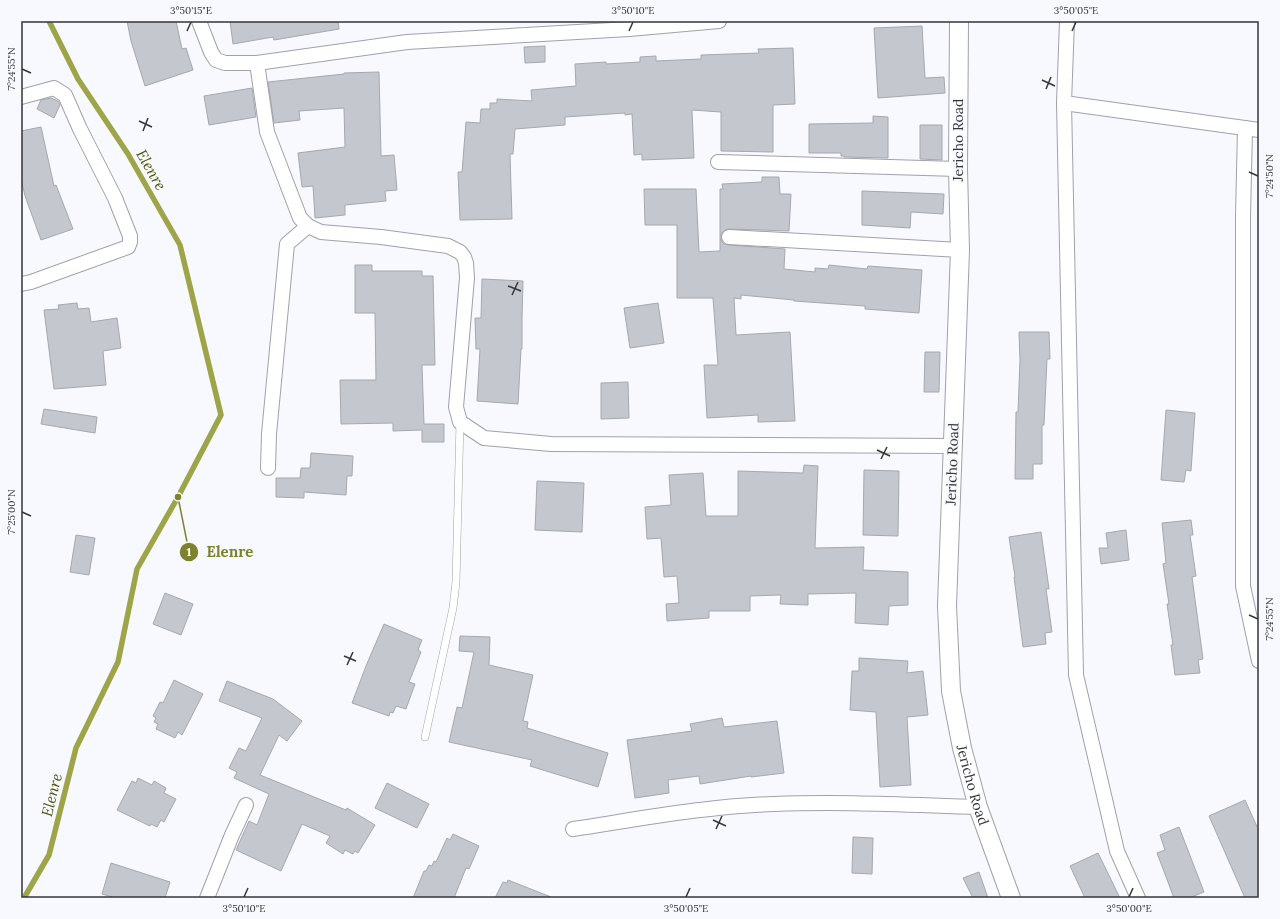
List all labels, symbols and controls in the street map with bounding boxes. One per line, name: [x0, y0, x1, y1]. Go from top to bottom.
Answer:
text: 3°50'15"E: [170, 4, 212, 17]
text: 3°50'10"E: [612, 4, 654, 17]
text: 3°50'05"E: [1054, 4, 1098, 17]
text: 7°24'55"N: [5, 47, 18, 91]
street label: Jericho Road: [949, 99, 967, 182]
water label: Elenre: [132, 146, 171, 193]
text: 7°24'50"N: [1263, 154, 1276, 198]
street label: Jericho Road: [942, 422, 962, 507]
text: 7°25'00"N: [5, 489, 18, 535]
callout: Elenre: [179, 539, 261, 566]
text: Elenre: [207, 542, 253, 561]
text: 1: [187, 544, 192, 559]
text: 7°24'55"N: [1263, 597, 1276, 641]
street label: Jericho Road: [952, 743, 993, 828]
water label: Elenre: [37, 771, 66, 818]
text: 3°50'10"E: [223, 902, 265, 915]
text: 3°50'05"E: [664, 902, 708, 915]
text: 3°50'00"E: [1106, 902, 1152, 915]

